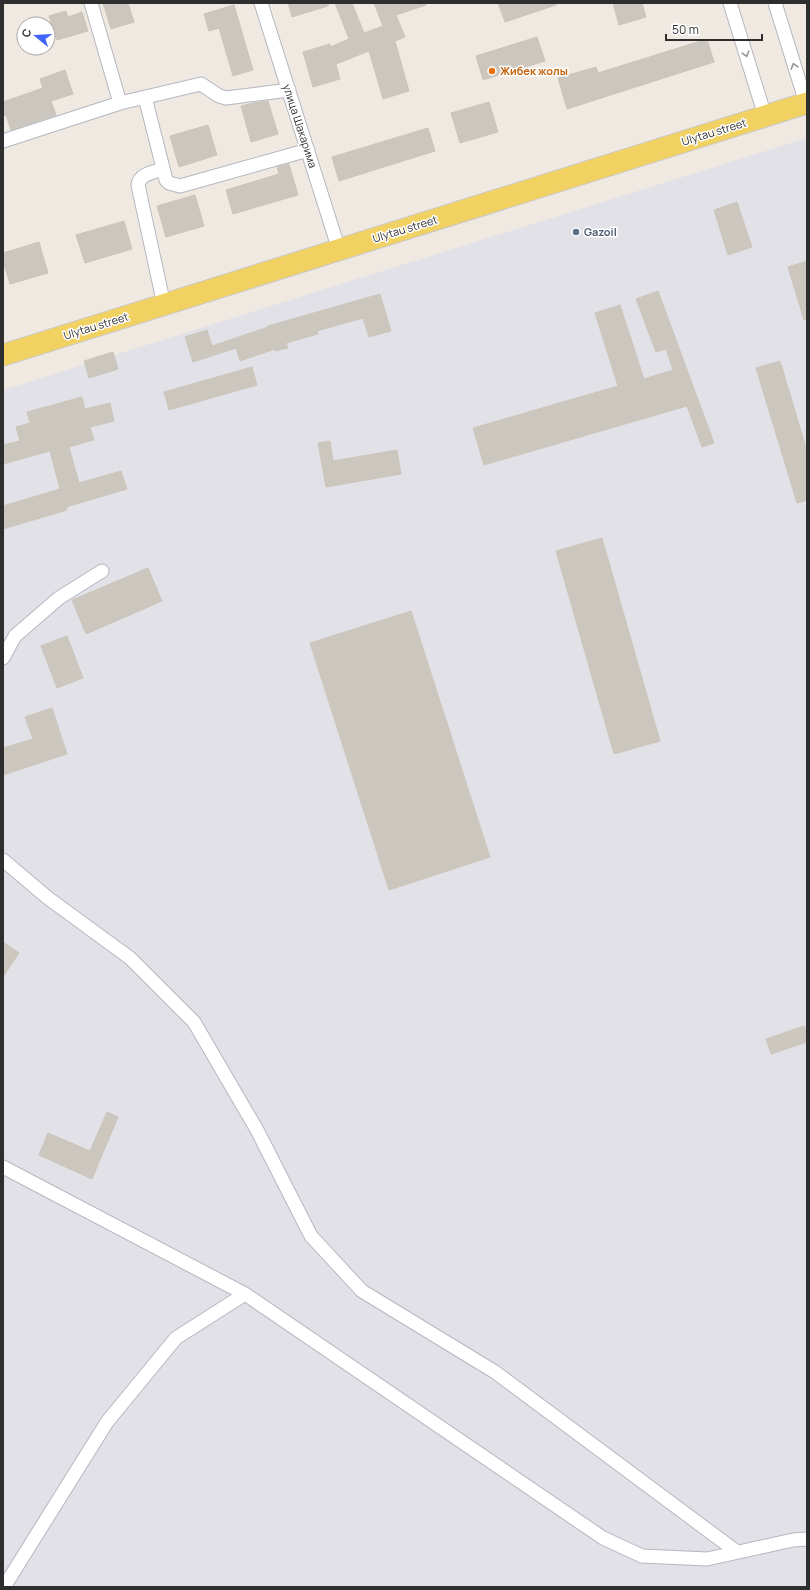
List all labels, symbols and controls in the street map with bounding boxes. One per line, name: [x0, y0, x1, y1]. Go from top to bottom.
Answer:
north arrow: [16, 16, 56, 56]
scale bar: [666, 16, 762, 42]
text: 50 m: [672, 21, 699, 38]
text: С: [18, 27, 34, 39]
one-way arrow: [741, 50, 750, 57]
place label: Жибек жолы: [500, 63, 568, 78]
one-way arrow: [790, 63, 799, 70]
marker: Жибек жолы: [487, 66, 497, 76]
street label: улица Шакарима: [280, 82, 321, 170]
street label: Ulytau street: [680, 115, 748, 149]
street label: Ulytau street: [371, 212, 439, 246]
place label: Gazoil: [584, 224, 617, 239]
marker: Gazoil: [571, 227, 581, 237]
street label: Ulytau street: [62, 309, 130, 343]

